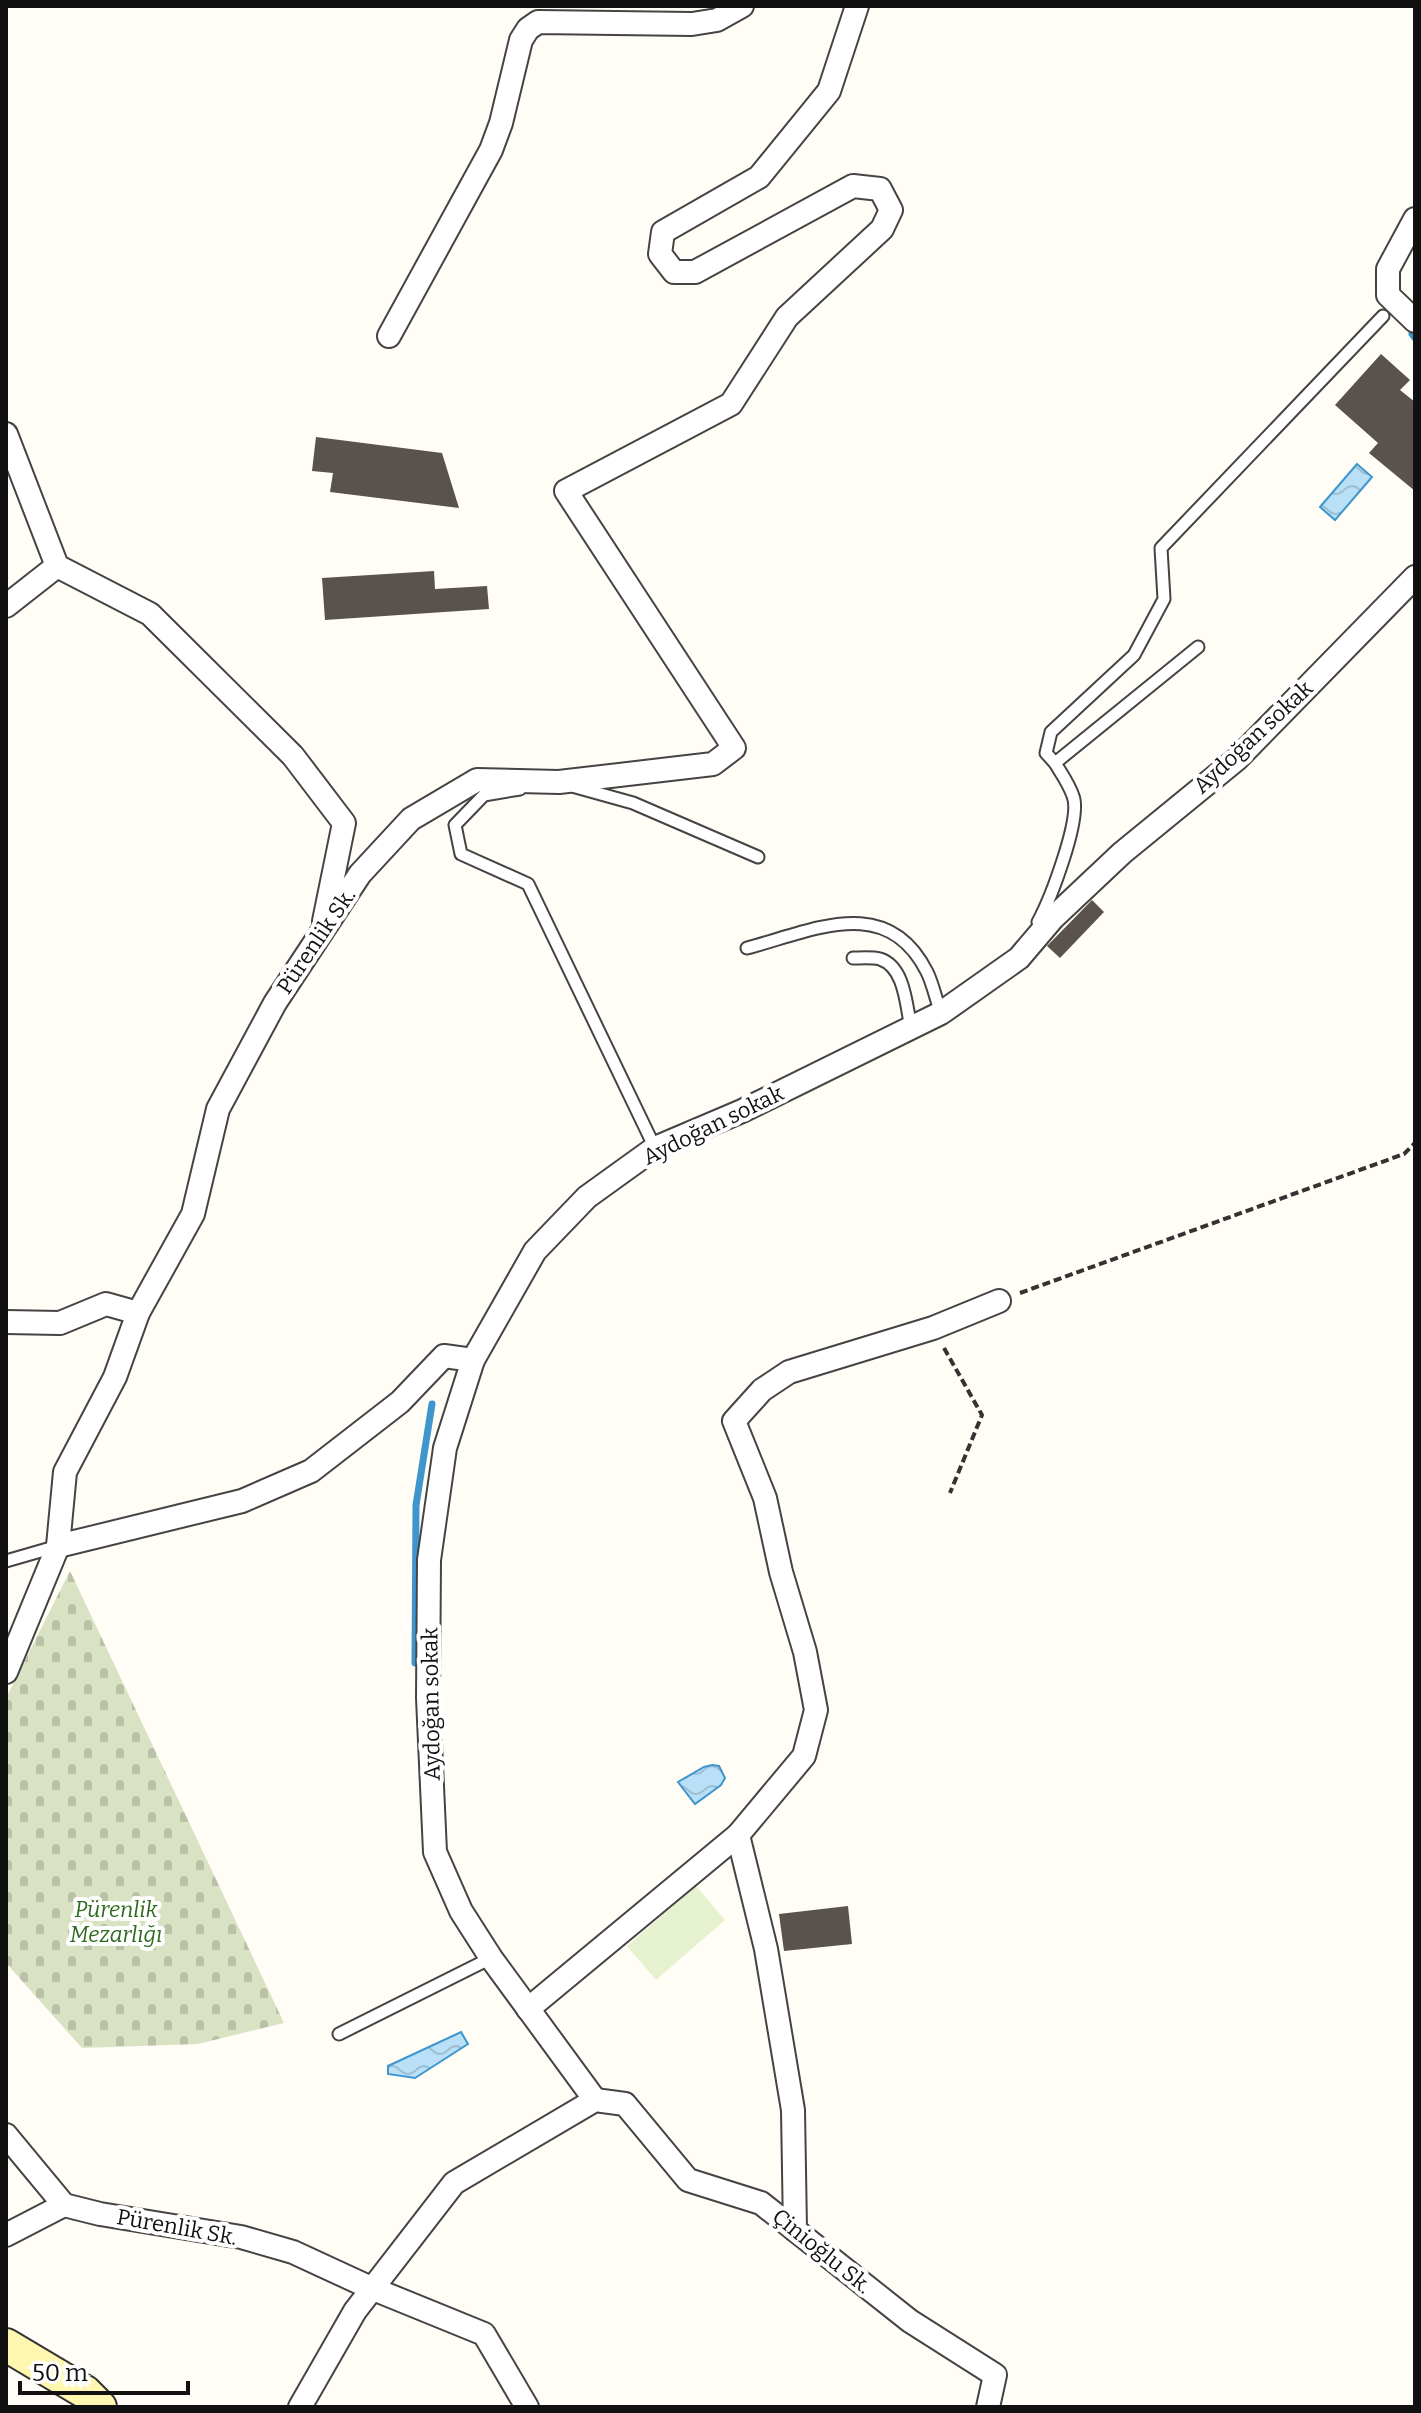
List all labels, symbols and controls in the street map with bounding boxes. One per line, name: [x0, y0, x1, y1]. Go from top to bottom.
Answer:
street label: Aydoğan sokak: [1188, 675, 1319, 799]
street label: Pürenlik Sk.: [271, 883, 361, 999]
street label: Aydoğan sokak: [638, 1079, 788, 1171]
street label: Aydoğan sokak: [416, 1627, 446, 1781]
park label: Pürenlik Mezarlığı: [70, 1896, 162, 1948]
street label: Pürenlik Sk.: [115, 2203, 239, 2251]
street label: Çinioğlu Sk.: [767, 2203, 877, 2299]
scale bar: [20, 2345, 188, 2395]
text: 50 m: [32, 2359, 88, 2387]

